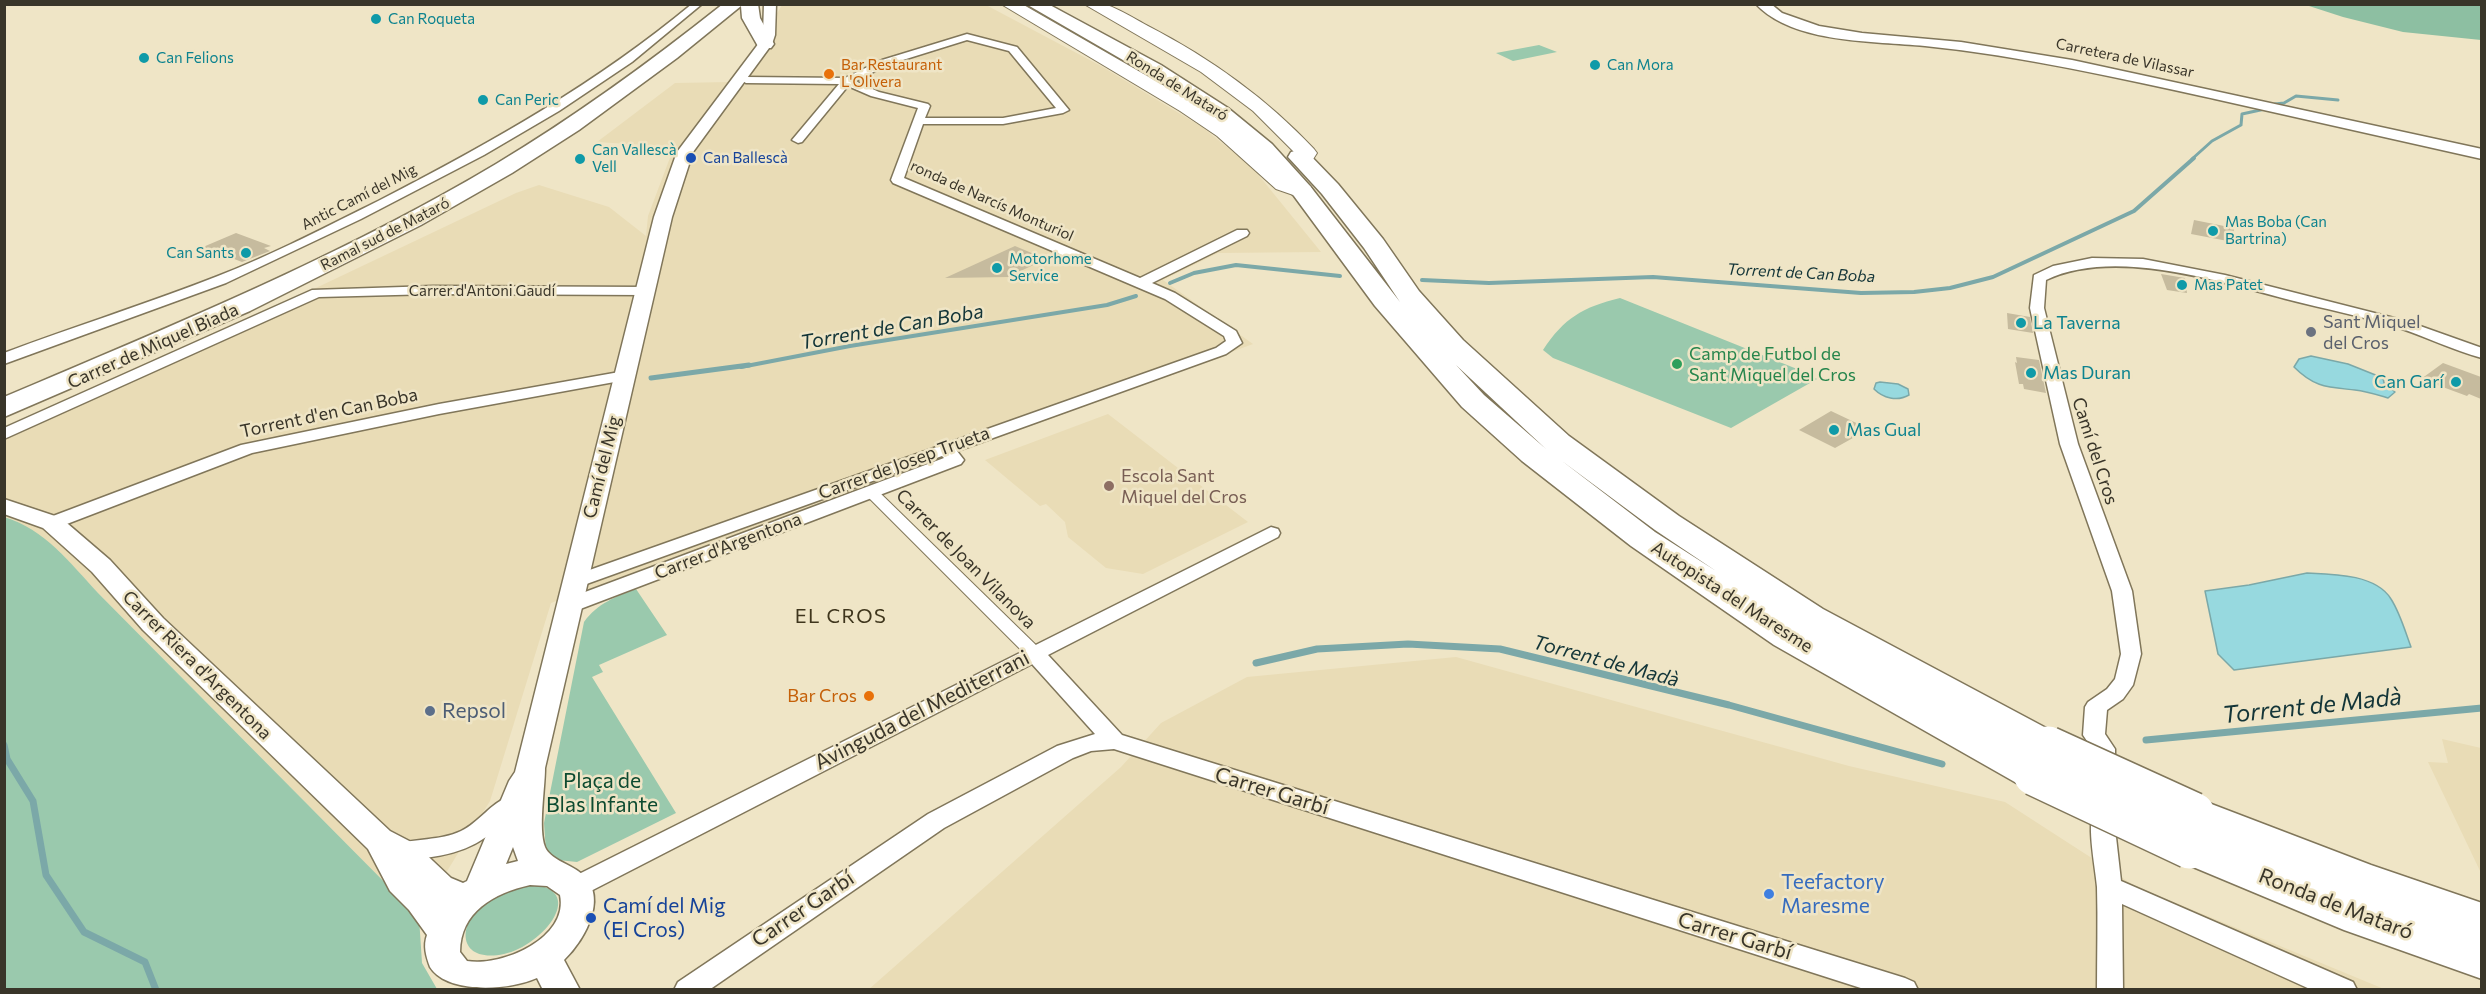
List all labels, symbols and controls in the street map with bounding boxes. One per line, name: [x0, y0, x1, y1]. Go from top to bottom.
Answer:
place label: Can Roqueta: [388, 10, 475, 28]
marker: Can Roqueta: [369, 12, 383, 26]
street label: Carretera de Vilassar: [2054, 35, 2196, 81]
street label: Ronda de Mataró: [1123, 47, 1231, 125]
place label: Can Felions: [156, 49, 234, 67]
marker: Can Felions: [137, 51, 151, 65]
place label: Bar Restaurant L'Olivera: [841, 56, 942, 91]
place label: Can Mora: [1607, 56, 1674, 74]
marker: Can Mora: [1588, 58, 1602, 72]
marker: Bar Restaurant L'Olivera: [822, 67, 836, 81]
place label: Can Peric: [495, 91, 559, 109]
marker: Can Peric: [476, 93, 490, 107]
place label: Can Vallescà Vell: [592, 141, 676, 176]
place label: Can Ballescà: [703, 149, 788, 167]
marker: Can Ballescà: [684, 151, 698, 165]
marker: Can Vallescà Vell: [573, 152, 587, 166]
street label: ronda de Narcís Monturiol: [907, 157, 1077, 245]
street label: Antic Camí del Mig: [298, 160, 420, 234]
street label: Ramal sud de Mataró: [317, 194, 453, 274]
place label: Mas Boba (Can Bartrina): [2225, 213, 2327, 248]
marker: Mas Boba (Can Bartrina): [2206, 224, 2220, 238]
place label: Can Sants: [166, 244, 234, 262]
marker: Can Sants: [239, 246, 253, 260]
place label: Motorhome Service: [1009, 250, 1092, 285]
water label: Torrent de Can Boba: [1726, 260, 1876, 286]
marker: Motorhome Service: [990, 261, 1004, 275]
place label: Mas Patet: [2194, 276, 2263, 294]
marker: Mas Patet: [2175, 278, 2189, 292]
street label: Carrer d'Antoni Gaudí: [409, 282, 555, 300]
street label: Carrer de Miquel Biada: [64, 299, 242, 393]
water label: Torrent de Can Boba: [799, 299, 985, 355]
place label: Sant Miquel del Cros: [2323, 311, 2421, 354]
place label: La Taverna: [2033, 312, 2121, 334]
marker: La Taverna: [2014, 316, 2028, 330]
marker: Sant Miquel del Cros: [2304, 325, 2318, 339]
place label: Camp de Futbol de Sant Miquel del Cros: [1689, 343, 1856, 386]
marker: Camp de Futbol de Sant Miquel del Cros: [1670, 357, 1684, 371]
place label: Mas Duran: [2043, 362, 2131, 384]
marker: Mas Duran: [2024, 366, 2038, 380]
place label: Can Garí: [2374, 371, 2444, 393]
marker: Can Garí: [2449, 375, 2463, 389]
street label: Torrent d'en Can Boba: [238, 384, 420, 442]
street label: Camí del Cros: [2068, 395, 2122, 507]
street label: Camí del Mig: [579, 413, 625, 521]
place label: Mas Gual: [1846, 419, 1921, 441]
street label: Carrer de Josep Trueta: [816, 422, 992, 504]
marker: Mas Gual: [1827, 423, 1841, 437]
place label: Escola Sant Miquel del Cros: [1121, 465, 1247, 508]
marker: Escola Sant Miquel del Cros: [1102, 479, 1116, 493]
street label: Carrer de Joan Vilanova: [892, 485, 1040, 633]
street label: Carrer d'Argentona: [651, 508, 805, 584]
street label: Autopista del Maresme: [1647, 537, 1817, 657]
street label: Carrer Riera d'Argentona: [118, 586, 276, 744]
district label: EL CROS: [795, 604, 887, 628]
water label: Torrent de Madà: [1530, 630, 1682, 692]
street label: Avinguda del Mediterrani: [810, 645, 1034, 775]
water label: Torrent de Madà: [2221, 682, 2403, 730]
place label: Bar Cros: [787, 685, 857, 707]
marker: Bar Cros: [862, 689, 876, 703]
place label: Repsol: [442, 698, 506, 724]
marker: Repsol: [423, 704, 437, 718]
street label: Carrer Garbí: [1212, 762, 1332, 820]
park label: Plaça de Blas Infante: [546, 768, 658, 818]
street label: Ronda de Mataró: [2255, 863, 2417, 945]
street label: Carrer Garbí: [747, 866, 859, 952]
place label: Teefactory Maresme: [1781, 869, 1885, 919]
marker: Teefactory Maresme: [1762, 887, 1776, 901]
place label: Camí del Mig (El Cros): [603, 893, 726, 943]
street label: Carrer Garbí: [1675, 907, 1795, 965]
marker: Camí del Mig (El Cros): [584, 911, 598, 925]

